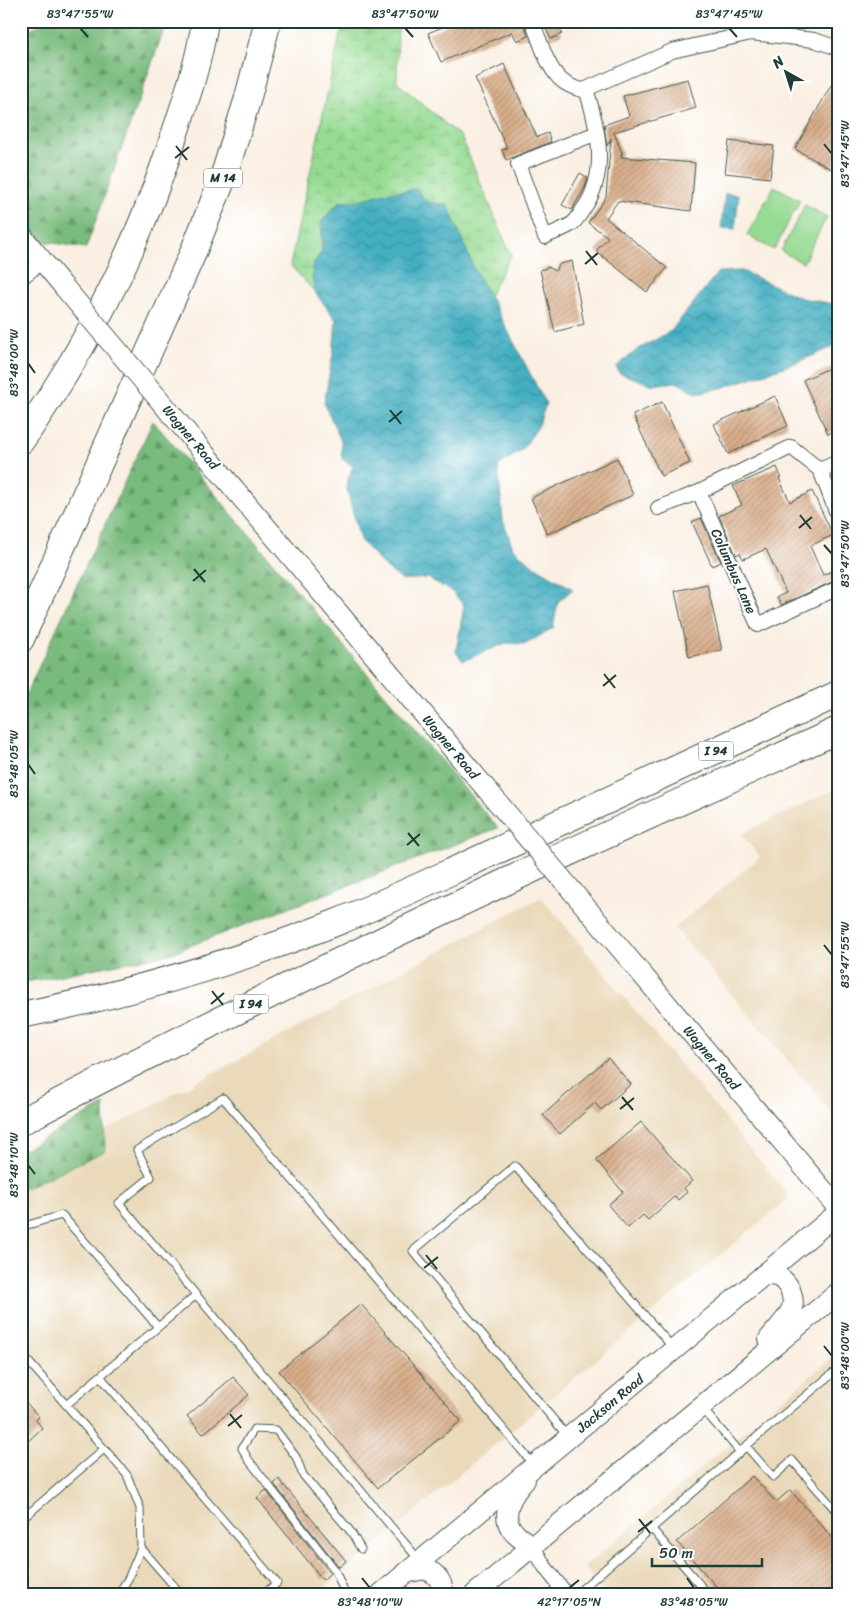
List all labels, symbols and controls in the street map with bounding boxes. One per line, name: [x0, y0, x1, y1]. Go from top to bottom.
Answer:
text: 83°47'55"W: [47, 3, 114, 25]
text: 83°47'50"W: [372, 3, 439, 25]
text: 83°47'45"W: [696, 3, 763, 25]
north arrow: [762, 48, 812, 98]
text: N: [766, 49, 790, 76]
text: 83°47'45"W: [834, 120, 856, 187]
road number: M 14: [204, 168, 242, 188]
text: 83°48'00"W: [3, 328, 25, 397]
street label: Wagner Road: [156, 399, 227, 477]
text: 83°47'50"W: [834, 520, 856, 587]
street label: Columbus Lane: [704, 524, 764, 618]
street label: Wagner Road: [416, 709, 487, 787]
text: 83°48'05"W: [3, 730, 25, 798]
road number: I 94: [698, 741, 734, 760]
text: 83°47'55"W: [834, 921, 856, 988]
road number: I 94: [234, 994, 268, 1014]
street label: Wagner Road: [676, 1020, 747, 1097]
text: 83°48'10"W: [3, 1132, 25, 1198]
text: 83°48'00"W: [834, 1321, 856, 1390]
street label: Jackson Road: [570, 1367, 651, 1440]
scale bar: [652, 1535, 762, 1567]
text: 50 m: [659, 1540, 694, 1566]
text: 83°48'10"W: [337, 1591, 403, 1613]
text: 42°17'05"N: [537, 1591, 602, 1613]
text: 83°48'05"W: [660, 1591, 728, 1613]

